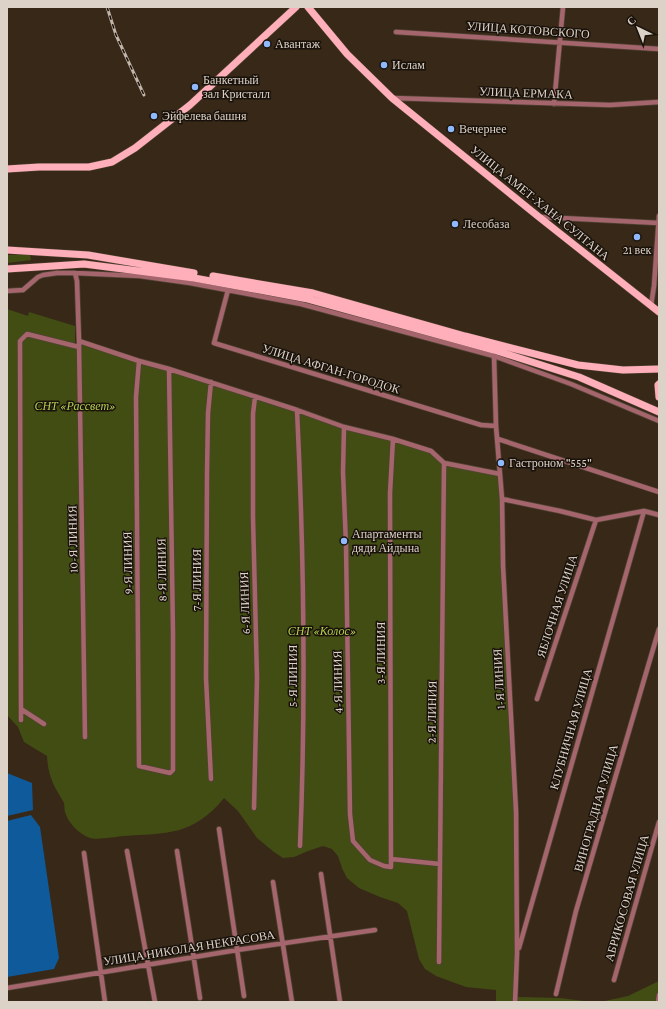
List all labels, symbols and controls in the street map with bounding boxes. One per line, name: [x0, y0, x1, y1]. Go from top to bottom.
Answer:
north arrow: [618, 8, 658, 48]
text: С: [624, 14, 638, 28]
street label: УЛИЦА КОТОВСКОГО: [466, 19, 590, 41]
place label: Авантаж: [275, 37, 321, 51]
marker: Авантаж: [262, 39, 272, 49]
place label: Ислам: [392, 58, 425, 72]
marker: Ислам: [379, 60, 389, 70]
place label: Банкетный зал Кристалл: [203, 73, 270, 101]
marker: Банкетный зал Кристалл: [190, 82, 200, 92]
street label: УЛИЦА ЕРМАКА: [479, 84, 573, 102]
place label: Эйфелева башня: [162, 109, 247, 123]
marker: Эйфелева башня: [149, 111, 159, 121]
place label: Вечернее: [459, 122, 506, 136]
marker: Вечернее: [446, 124, 456, 134]
street label: УЛИЦА АМЕТ-ХАНА СУЛТАНА: [468, 143, 613, 264]
place label: Лесобаза: [463, 217, 510, 231]
marker: Лесобаза: [450, 219, 460, 229]
marker: 21 век: [632, 232, 642, 242]
place label: 21 век: [623, 243, 652, 257]
street label: УЛИЦА АФГАН-ГОРОДОК: [260, 341, 403, 397]
park label: СНТ «Рассвет»: [34, 399, 116, 413]
place label: Гастроном "555": [509, 456, 592, 470]
marker: Гастроном "555": [496, 458, 506, 468]
street label: 10-Я ЛИНИЯ: [65, 505, 81, 573]
place label: Апартаменты дяди Айдына: [352, 527, 422, 555]
street label: 9-Я ЛИНИЯ: [120, 531, 136, 595]
marker: Апартаменты дяди Айдына: [339, 536, 349, 546]
street label: 8-Я ЛИНИЯ: [154, 538, 170, 602]
street label: 7-Я ЛИНИЯ: [190, 549, 204, 611]
street label: ЯБЛОЧНАЯ УЛИЦА: [534, 552, 580, 659]
street label: 6-Я ЛИНИЯ: [237, 571, 253, 635]
street label: 3-Я ЛИНИЯ: [374, 622, 388, 684]
park label: СНТ «Колос»: [288, 624, 356, 638]
street label: 5-Я ЛИНИЯ: [286, 645, 300, 707]
street label: 1-Я ЛИНИЯ: [490, 648, 508, 710]
street label: 4-Я ЛИНИЯ: [330, 650, 346, 714]
street label: КЛУБНИЧНАЯ УЛИЦА: [547, 666, 595, 791]
street label: 2-Я ЛИНИЯ: [424, 681, 440, 743]
street label: ВИНОГРАДНАЯ УЛИЦА: [571, 742, 621, 873]
street label: АБРИКОСОВАЯ УЛИЦА: [602, 833, 652, 963]
street label: УЛИЦА НИКОЛАЯ НЕКРАСОВА: [102, 927, 276, 968]

